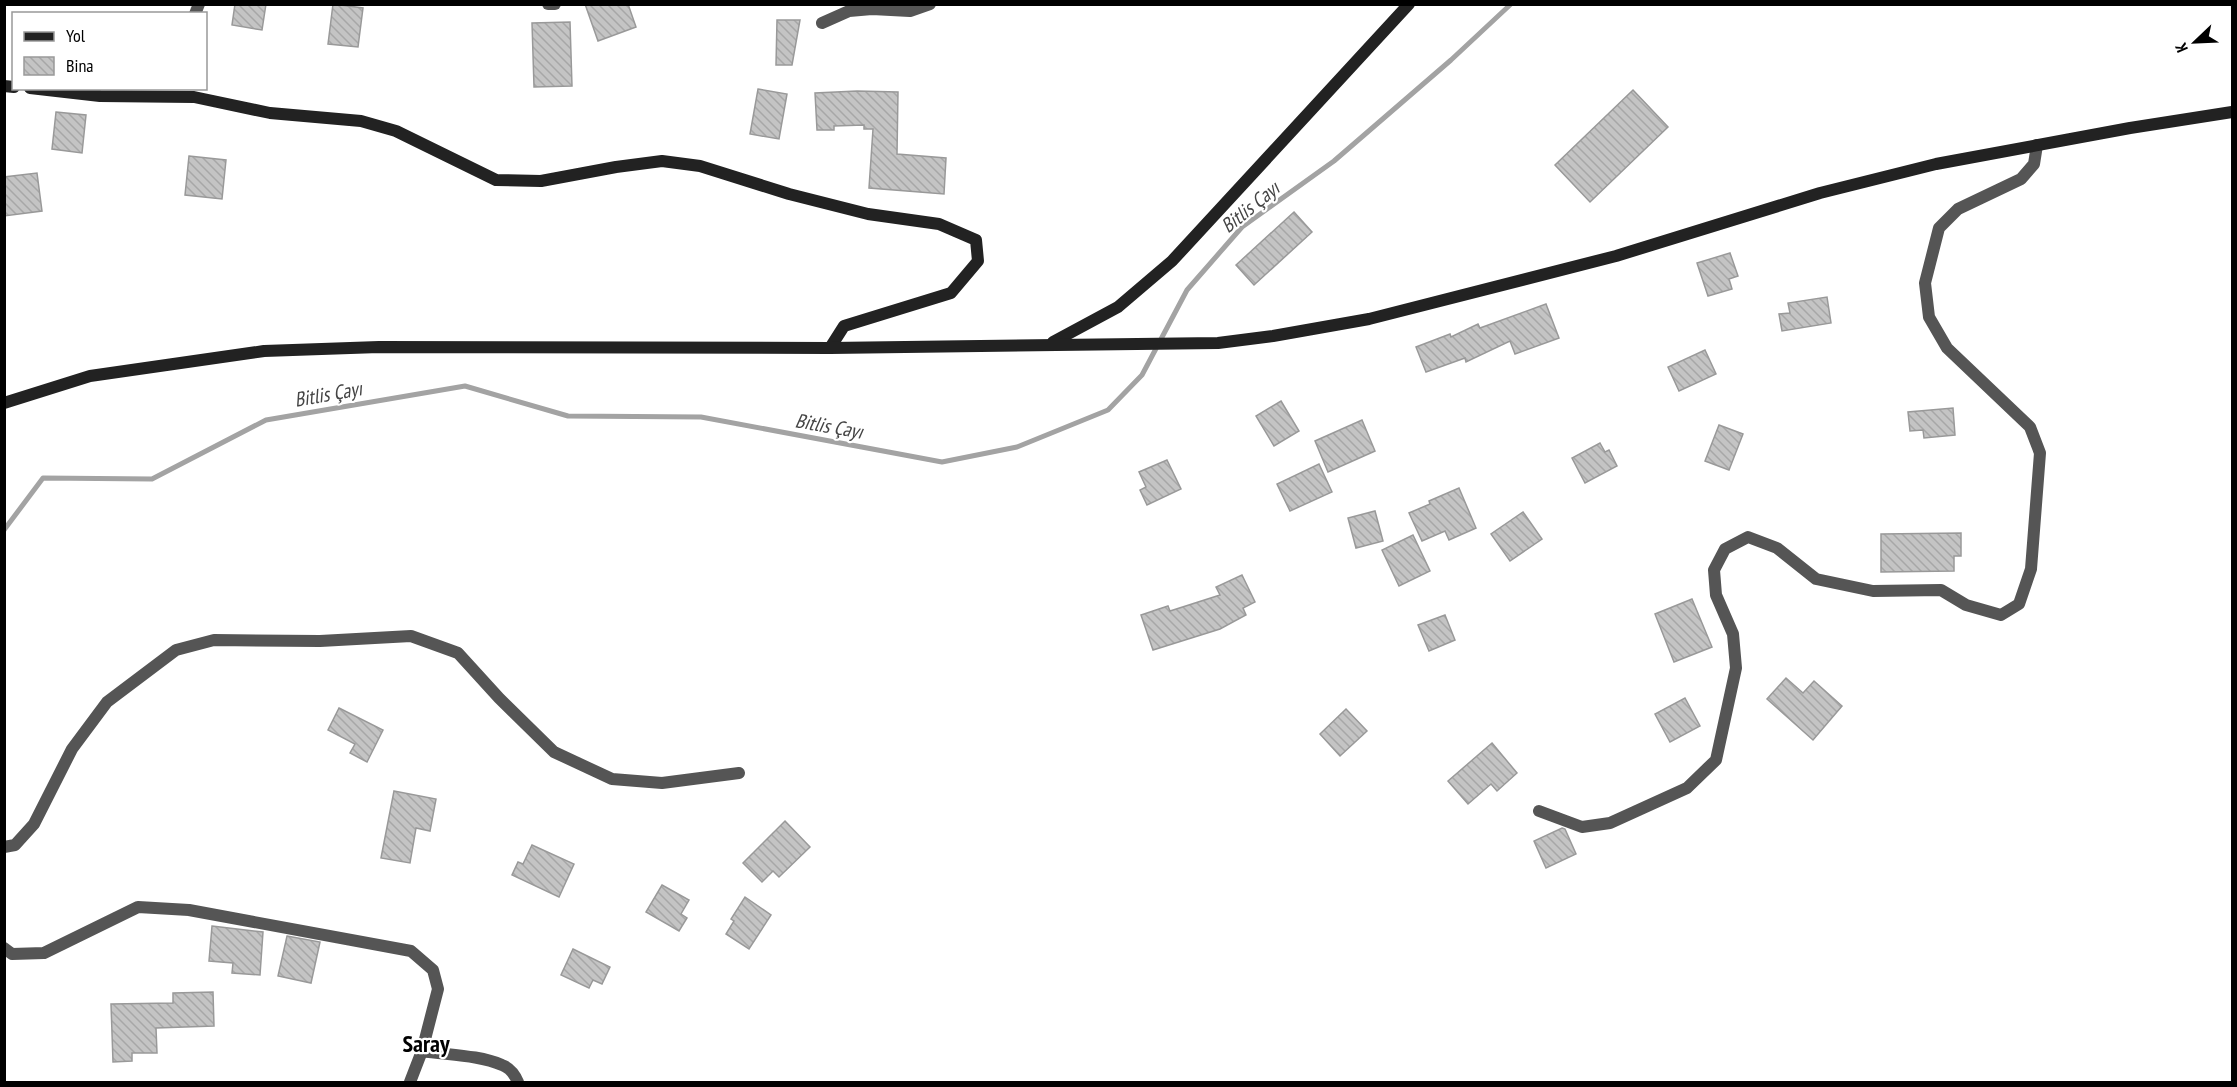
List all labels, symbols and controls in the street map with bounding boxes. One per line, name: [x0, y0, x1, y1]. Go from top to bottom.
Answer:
legend: [12, 12, 207, 90]
north arrow: [2165, 12, 2225, 72]
text: Yol: [66, 24, 86, 47]
text: K: [2170, 39, 2192, 56]
text: Bina: [66, 54, 94, 77]
water label: Bitlis Çayı: [1215, 174, 1286, 239]
water label: Bitlis Çayı: [292, 375, 365, 413]
water label: Bitlis Çayı: [793, 407, 866, 445]
district label: Saray: [403, 1028, 450, 1059]

